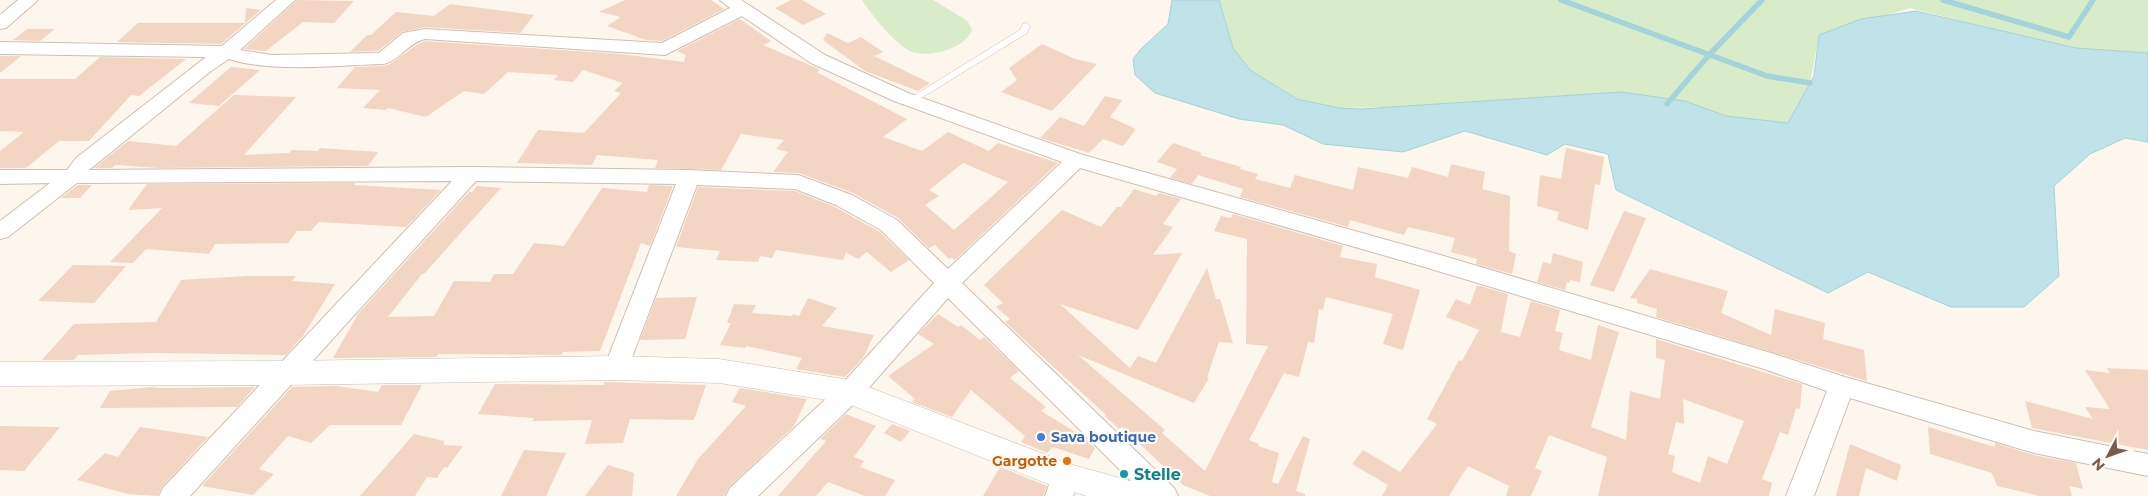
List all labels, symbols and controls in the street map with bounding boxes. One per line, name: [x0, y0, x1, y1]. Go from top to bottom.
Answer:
place label: Sava boutique: [1051, 428, 1156, 446]
marker: Sava boutique: [1035, 431, 1047, 443]
north arrow: [2083, 431, 2133, 481]
place label: Gargotte: [992, 452, 1057, 470]
text: N: [2088, 454, 2109, 475]
marker: Gargotte: [1061, 455, 1073, 467]
place label: Stelle: [1134, 465, 1181, 484]
marker: Stelle: [1118, 468, 1130, 480]

